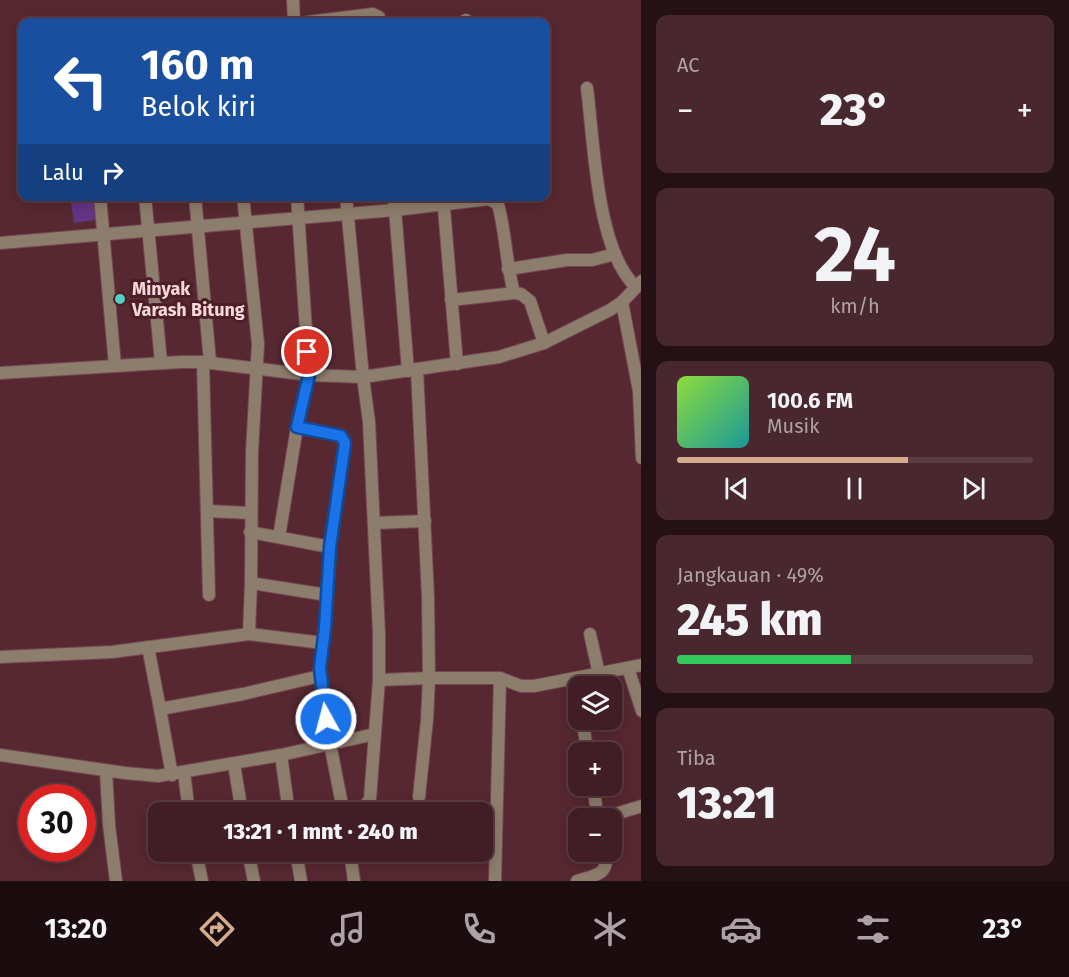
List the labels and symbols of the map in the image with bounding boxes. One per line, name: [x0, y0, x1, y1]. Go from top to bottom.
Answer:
place label: Minyak Varash Bitung: [131, 278, 245, 321]
marker: Minyak Varash Bitung: [113, 292, 127, 306]
pin: [281, 326, 332, 377]
position arrow: [294, 687, 358, 751]
speed limit sign: 30: [18, 784, 96, 862]

